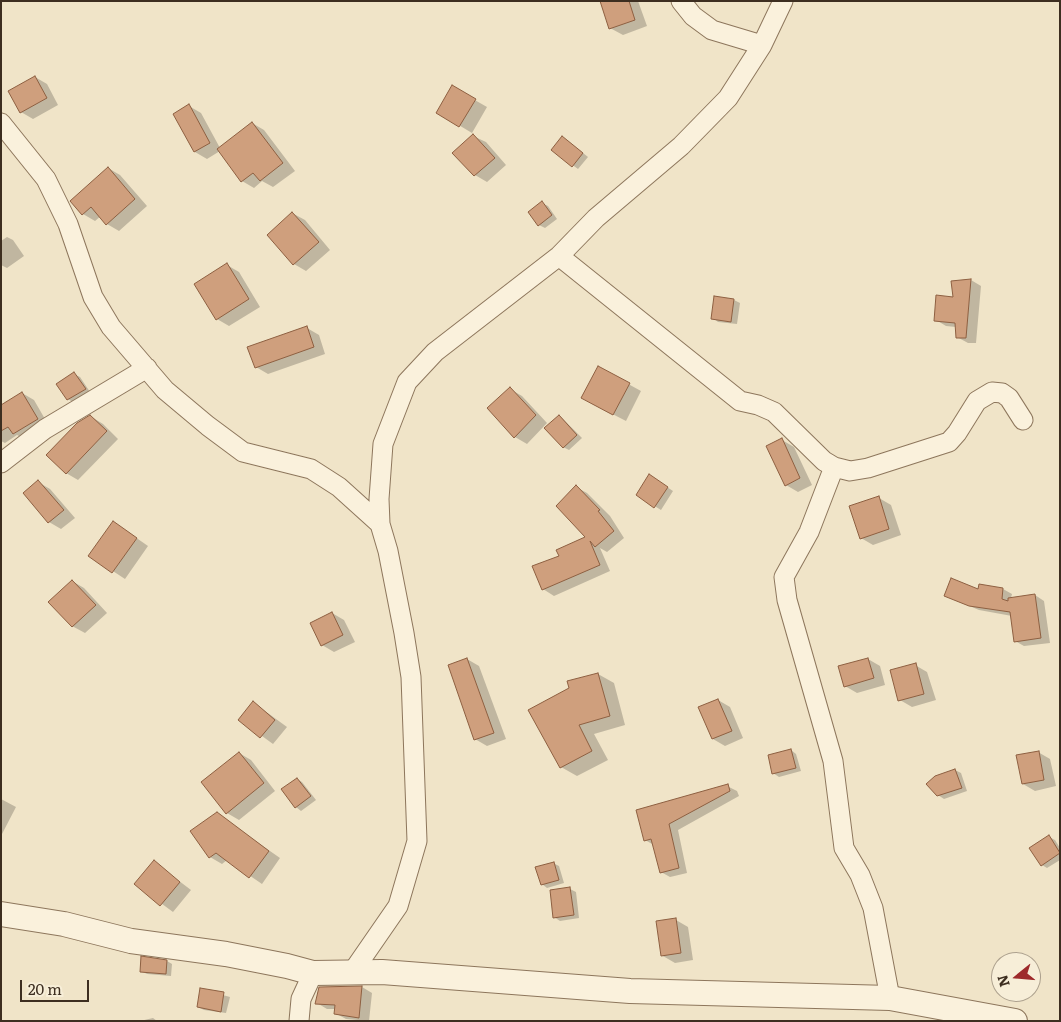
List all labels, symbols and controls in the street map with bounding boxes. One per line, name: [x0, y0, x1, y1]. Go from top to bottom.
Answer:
north arrow: [991, 952, 1041, 1002]
scale bar: [22, 970, 91, 1002]
text: N: [991, 973, 1014, 990]
text: 20 m: [28, 977, 62, 1000]

